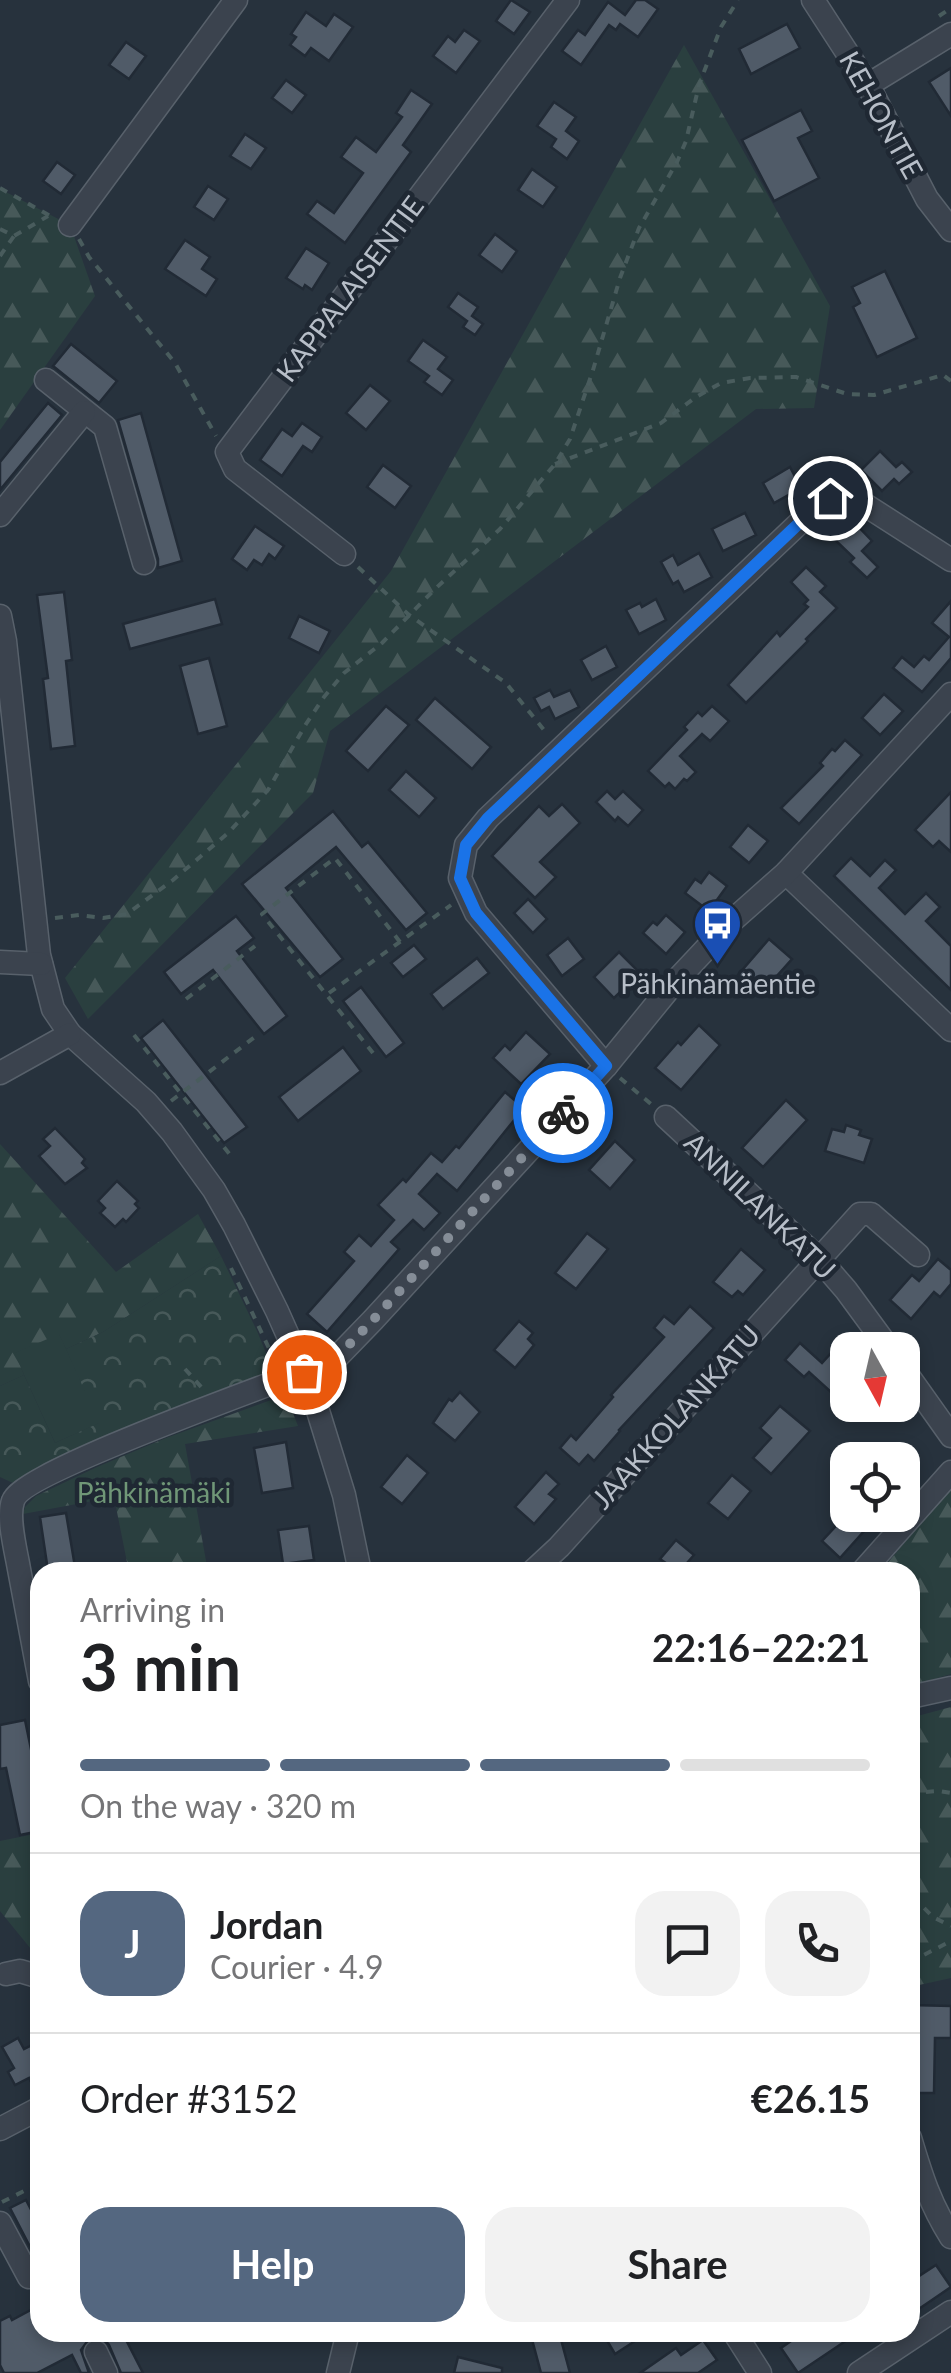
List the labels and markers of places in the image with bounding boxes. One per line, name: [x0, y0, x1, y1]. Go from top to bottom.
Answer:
pin: [788, 456, 873, 541]
bus stop icon: Pähkinämäentie: [692, 898, 744, 966]
place label: Pähkinämäentie: [620, 966, 816, 1000]
pin: [262, 1330, 347, 1415]

